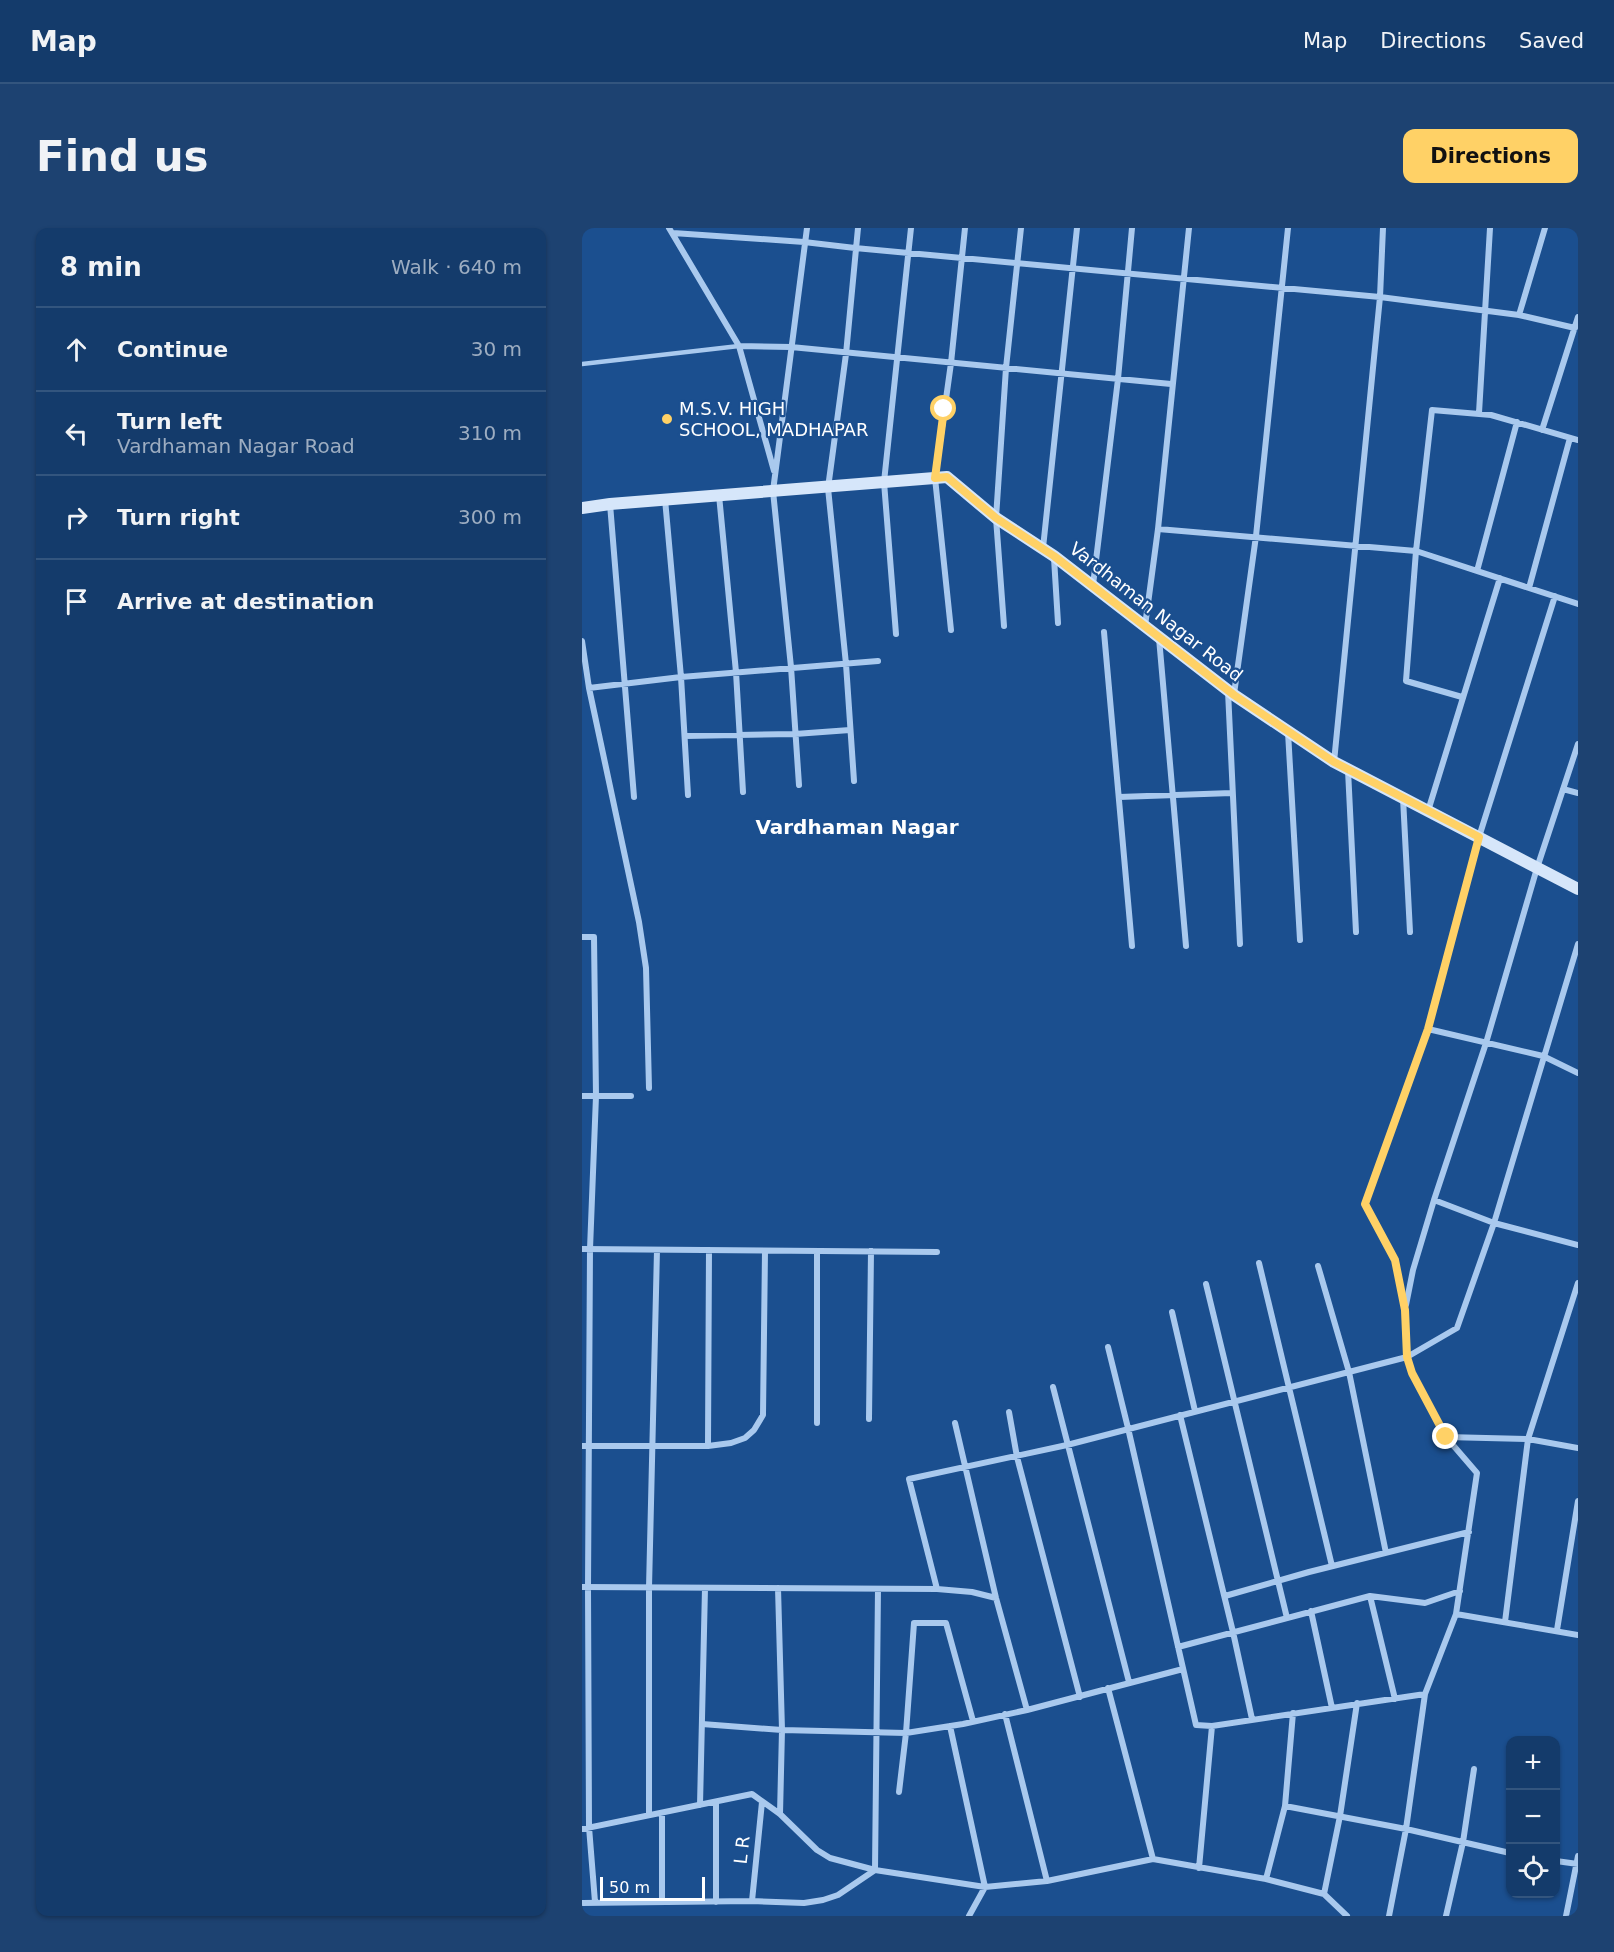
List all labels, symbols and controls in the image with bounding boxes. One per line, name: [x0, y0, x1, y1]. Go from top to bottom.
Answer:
text: Map: [30, 25, 97, 58]
text: Map: [1303, 29, 1347, 53]
text: Directions: [1380, 29, 1486, 53]
text: Saved: [1519, 29, 1584, 53]
button: Directions: [1403, 129, 1578, 183]
text: Find us: [36, 132, 209, 181]
text: 8 min: [60, 252, 142, 282]
text: Walk · 640 m: [391, 255, 522, 279]
icon: ahead: [60, 333, 93, 366]
text: Continue: [117, 337, 228, 362]
text: 30 m: [471, 337, 522, 361]
route start: [930, 395, 956, 421]
place label: M.S.V. HIGH SCHOOL, MADHAPAR: [679, 398, 868, 440]
text: Turn left: [117, 409, 222, 434]
marker: M.S.V. HIGH SCHOOL, MADHAPAR: [660, 412, 674, 426]
icon: left: [60, 417, 93, 450]
text: 310 m: [458, 421, 522, 445]
text: Vardhaman Nagar Road: [117, 434, 355, 458]
icon: right: [60, 501, 93, 534]
text: Turn right: [117, 505, 240, 530]
text: 300 m: [458, 505, 522, 529]
street label: Vardhaman Nagar Road: [1066, 538, 1247, 686]
icon: arrive: [60, 585, 93, 618]
text: Arrive at destination: [117, 589, 374, 614]
district label: Vardhaman Nagar: [755, 815, 959, 839]
route end: [1432, 1423, 1458, 1449]
map controls: [1506, 1736, 1560, 1898]
button: +: [1506, 1736, 1560, 1790]
button: −: [1506, 1790, 1560, 1844]
street label: L R: [730, 1835, 753, 1865]
button: locate: [1506, 1844, 1560, 1898]
scale bar: [600, 1874, 705, 1902]
text: 50 m: [609, 1878, 650, 1897]

